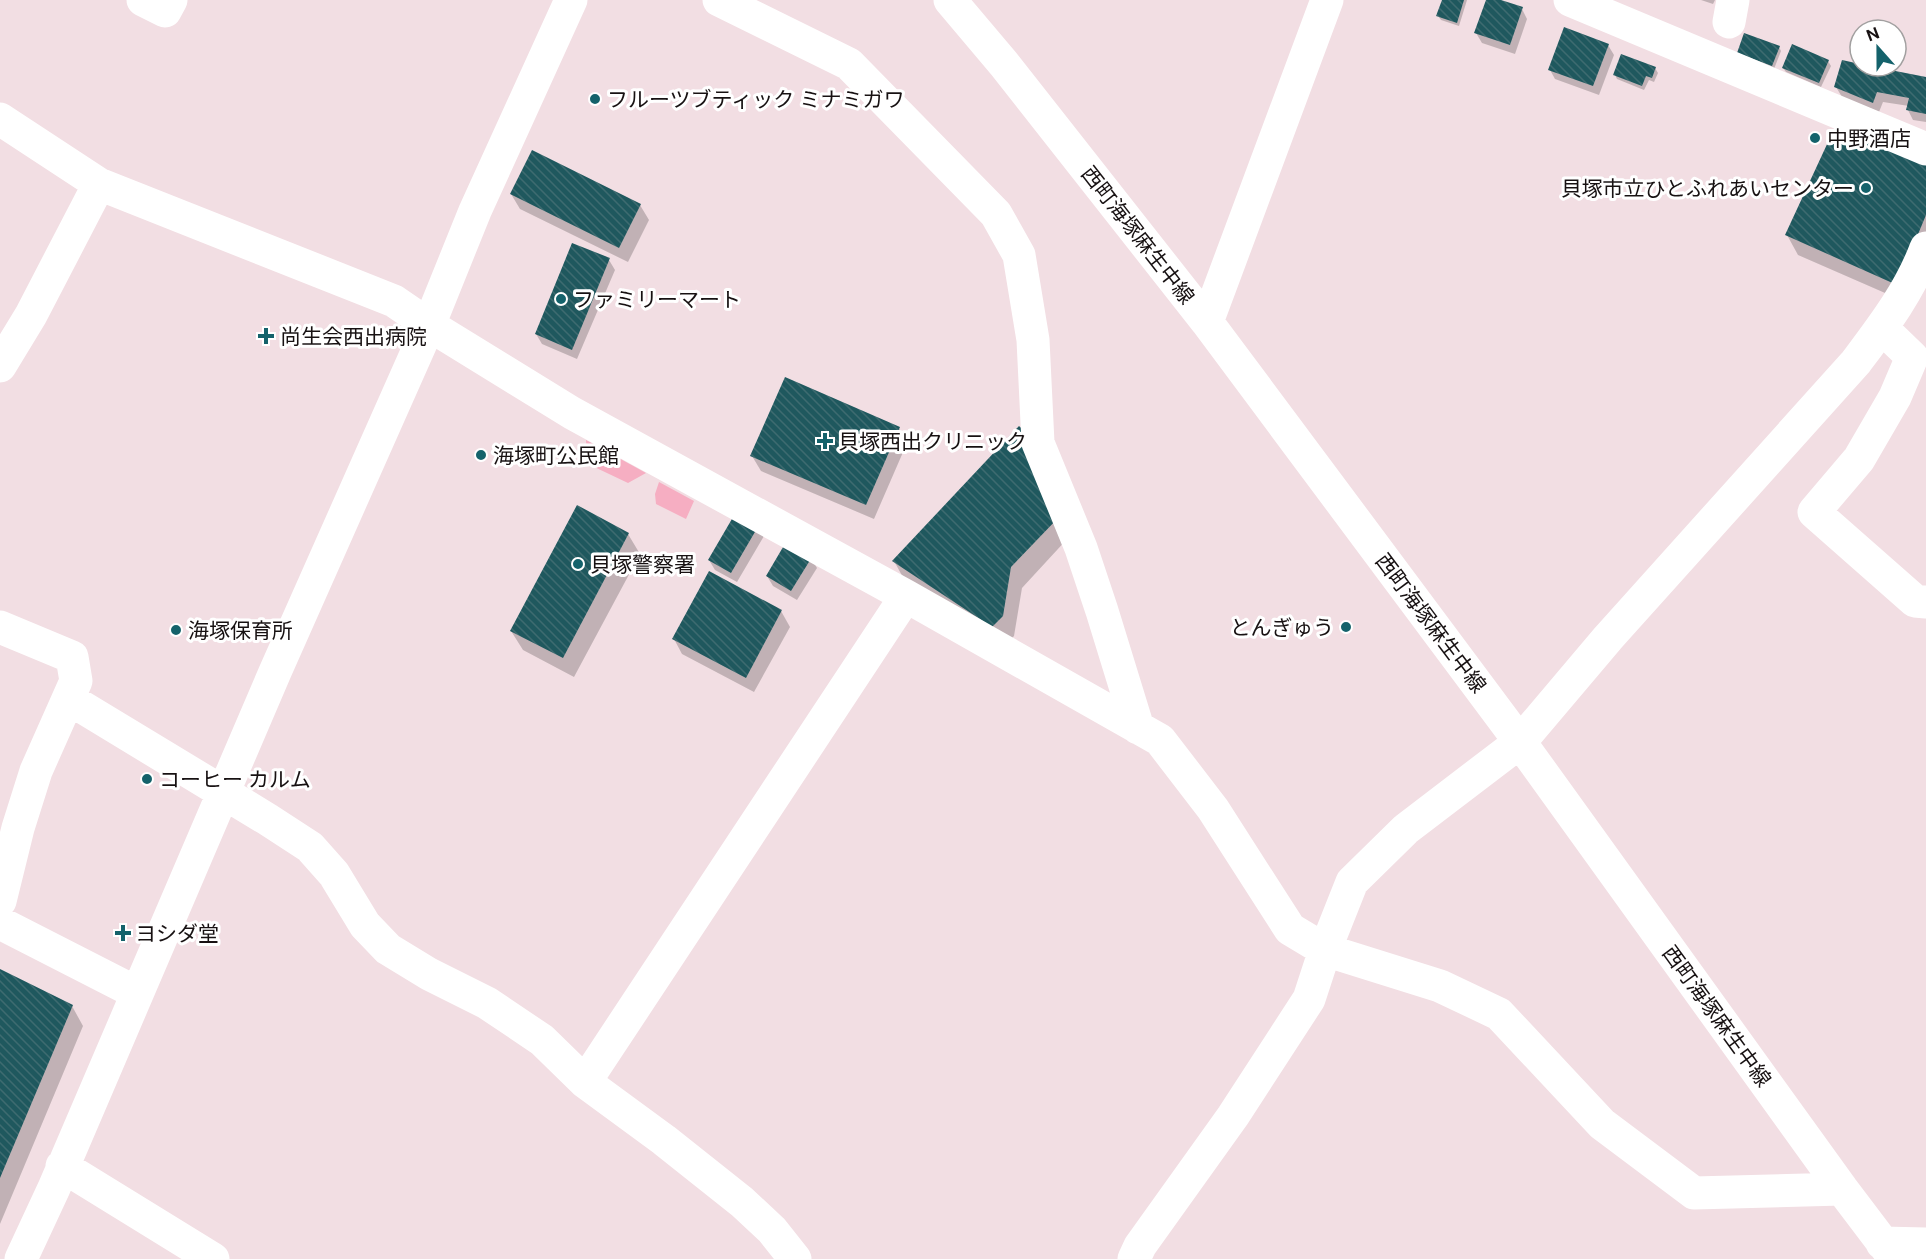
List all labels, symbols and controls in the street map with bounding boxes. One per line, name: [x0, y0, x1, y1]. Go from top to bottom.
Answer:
north arrow: [1848, 18, 1908, 78]
text: N: [1864, 23, 1882, 46]
place label: フルーツブティック ミナミガワ: [607, 87, 904, 112]
marker: フルーツブティック ミナミガワ: [588, 92, 602, 106]
place label: 中野酒店: [1827, 126, 1911, 151]
marker: 中野酒店: [1808, 131, 1822, 145]
street label: 西町海塚麻生中線: [1076, 161, 1200, 309]
place label: 貝塚市立ひとふれあいセンター: [1561, 176, 1854, 201]
marker: 貝塚市立ひとふれあいセンター: [1859, 181, 1873, 195]
place label: ファミリーマート: [573, 287, 741, 312]
marker: ファミリーマート: [554, 292, 568, 306]
place label: 尚生会西出病院: [280, 324, 427, 349]
marker: 尚生会西出病院: [257, 327, 275, 345]
place label: 貝塚西出クリニック: [838, 429, 1027, 454]
marker: 貝塚西出クリニック: [816, 432, 834, 450]
place label: 海塚町公民館: [493, 443, 619, 468]
marker: 海塚町公民館: [474, 448, 488, 462]
street label: 西町海塚麻生中線: [1370, 548, 1492, 698]
place label: 貝塚警察署: [590, 552, 695, 577]
marker: 貝塚警察署: [571, 557, 585, 571]
place label: とんぎゅう: [1230, 615, 1334, 640]
place label: 海塚保育所: [188, 618, 293, 643]
marker: とんぎゅう: [1339, 620, 1353, 634]
marker: 海塚保育所: [169, 623, 183, 637]
place label: コーヒー カルム: [159, 767, 311, 792]
marker: コーヒー カルム: [140, 772, 154, 786]
place label: ヨシダ堂: [135, 921, 219, 946]
marker: ヨシダ堂: [116, 926, 130, 940]
street label: 西町海塚麻生中線: [1658, 941, 1776, 1091]

